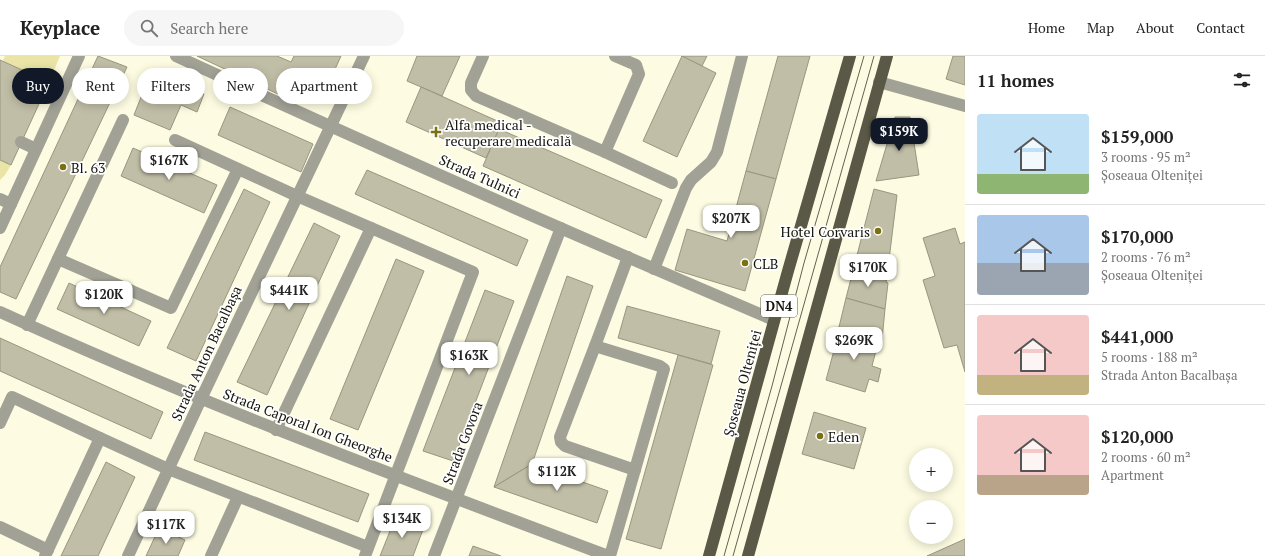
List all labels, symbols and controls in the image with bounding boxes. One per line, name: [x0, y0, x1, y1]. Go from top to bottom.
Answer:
search box: [124, 10, 404, 46]
text: Keyplace: [20, 15, 100, 40]
icon: search: [138, 17, 160, 39]
text: Search here: [170, 18, 248, 38]
text: Home: [1028, 18, 1065, 37]
text: Map: [1087, 18, 1114, 37]
text: About: [1136, 18, 1174, 37]
text: Contact: [1196, 18, 1245, 37]
chip: Buy: [12, 68, 64, 104]
chip: Rent: [72, 68, 129, 104]
chip: Filters: [137, 68, 205, 104]
chip: New: [213, 68, 268, 104]
chip: Apartment: [276, 68, 372, 104]
text: 11 homes: [977, 69, 1054, 92]
icon: filters: [1231, 69, 1253, 91]
place label: Alfa medical - recuperare medicală: [445, 115, 571, 150]
pin: $159K: [871, 118, 927, 152]
text: $159K: [880, 122, 918, 140]
text: $159,000: [1101, 125, 1173, 148]
marker: Alfa medical - recuperare medicală: [430, 126, 442, 138]
icon: home: [1009, 130, 1057, 178]
pin: $167K: [141, 147, 197, 181]
text: 3 rooms · 95 m²: [1101, 148, 1191, 166]
street label: Strada Tulnici: [436, 150, 524, 202]
text: $167K: [150, 151, 188, 169]
place label: Bl. 63: [71, 158, 106, 177]
marker: Bl. 63: [58, 162, 68, 172]
text: Șoseaua Olteniței: [1101, 166, 1203, 184]
pin: $207K: [703, 205, 759, 239]
text: $207K: [712, 209, 750, 227]
place label: Hotel Corvaris: [781, 222, 870, 241]
text: $170,000: [1101, 225, 1173, 248]
marker: Hotel Corvaris: [873, 226, 883, 236]
icon: home: [1009, 231, 1057, 279]
text: 2 rooms · 76 m²: [1101, 248, 1191, 266]
place label: CLB: [753, 254, 778, 273]
pin: $170K: [840, 254, 896, 288]
marker: CLB: [740, 258, 750, 268]
text: $170K: [849, 258, 887, 276]
text: Șoseaua Olteniței: [1101, 266, 1203, 284]
pin: $441K: [261, 277, 317, 311]
pin: $120K: [76, 281, 132, 315]
text: $441K: [270, 281, 308, 299]
street label: Strada Anton Bacalbașa: [166, 282, 246, 424]
text: $120K: [85, 285, 123, 303]
road number: DN4: [761, 295, 797, 317]
text: $441,000: [1101, 325, 1173, 348]
pin: $269K: [826, 327, 882, 361]
street label: Șoseaua Olteniței: [719, 328, 765, 438]
text: $269K: [835, 331, 873, 349]
icon: home: [1009, 331, 1057, 379]
pin: $163K: [441, 342, 497, 376]
text: $163K: [450, 346, 488, 364]
text: 5 rooms · 188 m²: [1101, 348, 1198, 366]
text: Strada Anton Bacalbașa: [1101, 366, 1237, 384]
street label: Strada Caporal Ion Gheorghe: [220, 384, 396, 466]
street label: Strada Govora: [437, 399, 487, 487]
text: $120,000: [1101, 425, 1173, 448]
place label: Eden: [828, 427, 860, 446]
marker: Eden: [815, 431, 825, 441]
icon: home: [1009, 431, 1057, 479]
map controls: [909, 448, 953, 544]
button: +: [909, 448, 953, 492]
text: 2 rooms · 60 m²: [1101, 448, 1191, 466]
pin: $112K: [529, 458, 585, 492]
text: $112K: [538, 462, 576, 480]
text: Apartment: [1101, 466, 1164, 484]
button: −: [909, 500, 953, 544]
pin: $134K: [374, 505, 430, 539]
text: $134K: [383, 509, 421, 527]
pin: $117K: [138, 511, 194, 545]
text: $117K: [147, 515, 185, 533]

